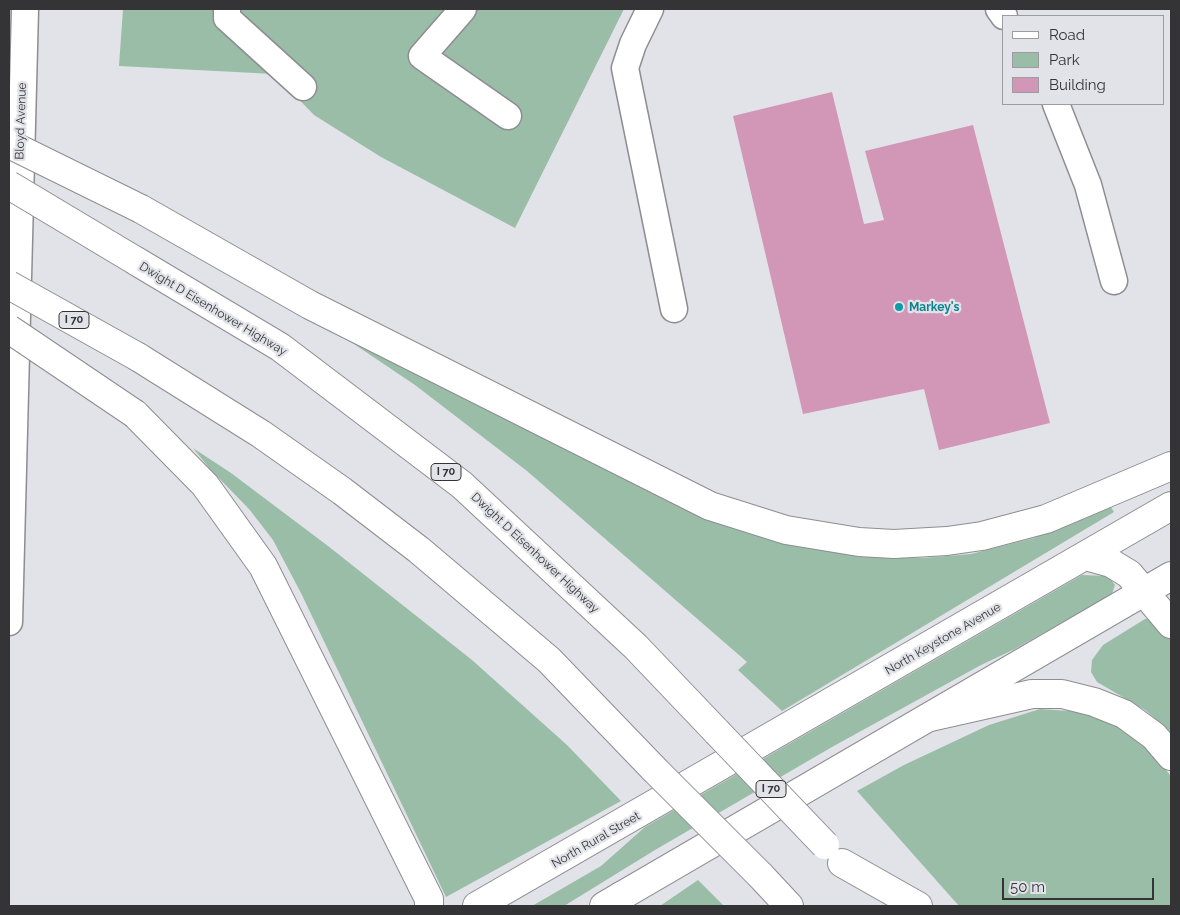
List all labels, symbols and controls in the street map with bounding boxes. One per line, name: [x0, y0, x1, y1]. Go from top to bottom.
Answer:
legend: [1002, 15, 1165, 105]
text: Road: [1049, 26, 1085, 44]
text: Park: [1049, 51, 1080, 69]
text: Building: [1049, 76, 1106, 94]
street label: Bloyd Avenue: [12, 82, 30, 160]
street label: Dwight D Eisenhower Highway: [137, 259, 289, 359]
place label: Markey's: [909, 300, 959, 314]
marker: Markey's: [893, 301, 905, 313]
road number: I 70: [59, 312, 89, 328]
road number: I 70: [431, 464, 461, 481]
street label: Dwight D Eisenhower Highway: [468, 490, 602, 616]
street label: North Keystone Avenue: [883, 600, 1003, 678]
road number: I 70: [756, 781, 786, 798]
street label: North Rural Street: [549, 809, 643, 871]
scale bar: [1005, 868, 1158, 900]
text: 50 m: [1010, 878, 1045, 896]

